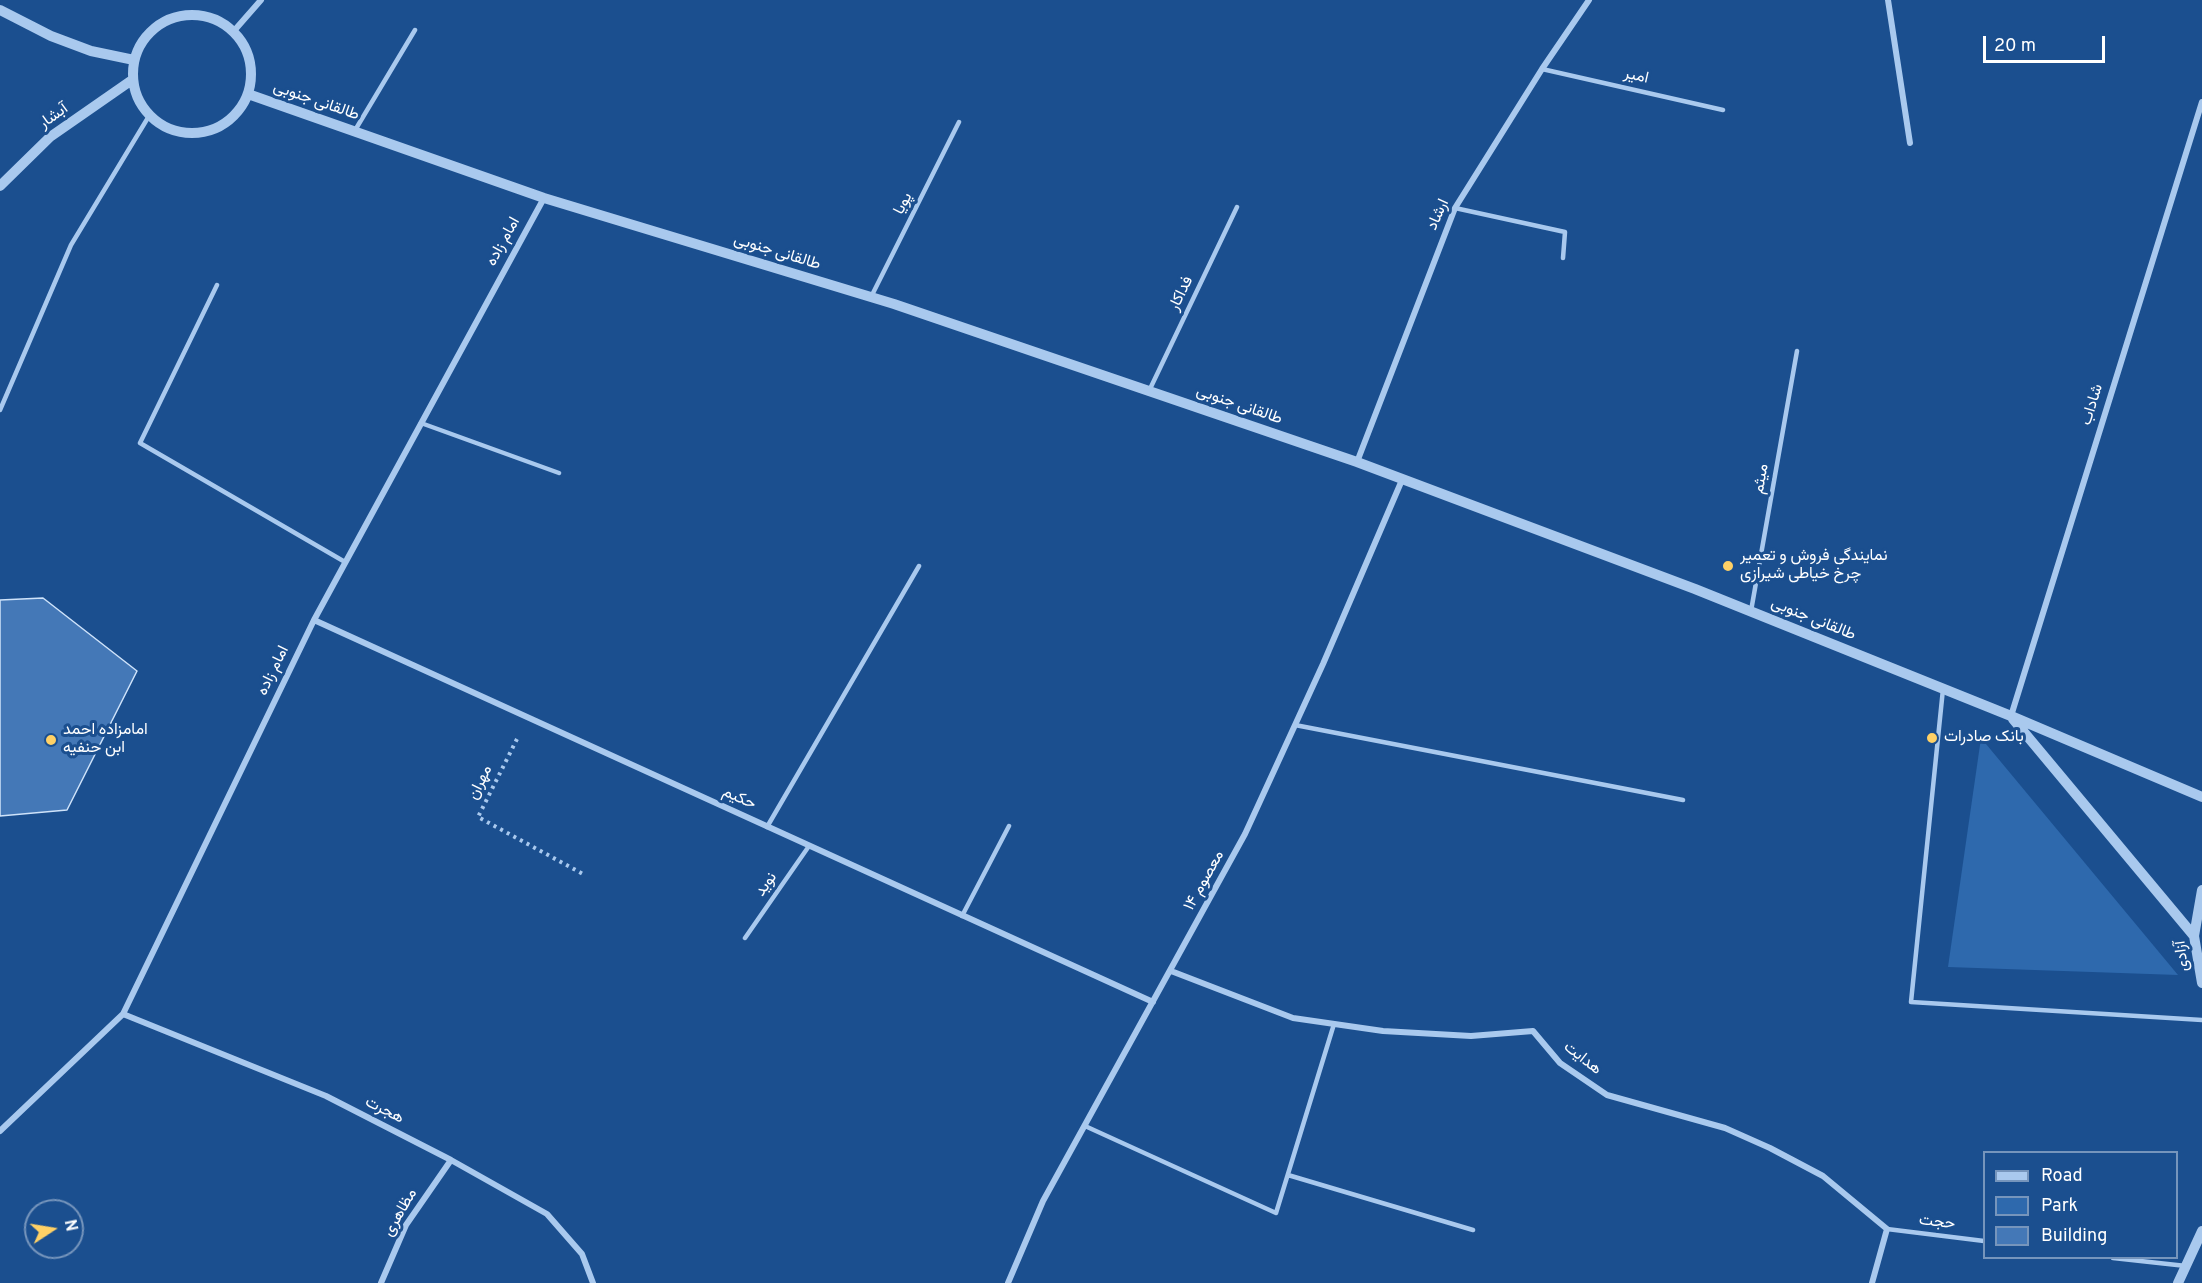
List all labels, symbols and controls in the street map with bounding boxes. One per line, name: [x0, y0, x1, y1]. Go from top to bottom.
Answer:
scale bar: [1986, 24, 2108, 62]
text: 20 m: [1994, 35, 2036, 58]
street label: امیر: [1622, 65, 1650, 89]
street label: طالقانی جنوبی: [270, 78, 362, 126]
street label: آبشار: [36, 100, 72, 134]
street label: پویا: [890, 190, 918, 218]
street label: ارشاد: [1424, 196, 1454, 234]
street label: امام زاده: [483, 214, 525, 270]
street label: طالقانی جنوبی: [731, 231, 823, 275]
street label: فداکار: [1165, 273, 1199, 315]
street label: طالقانی جنوبی: [1193, 382, 1285, 430]
street label: شاداب: [2078, 382, 2108, 428]
street label: میثم: [1750, 462, 1774, 496]
place label: نمایندگی فروش و تعمیر چرخ خیاطی شیرازی: [1740, 547, 1888, 585]
marker: نمایندگی فروش و تعمیر چرخ خیاطی شیرازی: [1721, 559, 1735, 573]
street label: طالقانی جنوبی: [1768, 594, 1858, 646]
street label: امام زاده: [254, 643, 294, 699]
place label: امامزاده احمد ابن حنفیه: [63, 721, 148, 759]
place label: بانک صادرات: [1944, 728, 2024, 748]
marker: بانک صادرات: [1925, 731, 1939, 745]
marker: امامزاده احمد ابن حنفیه: [44, 733, 58, 747]
street label: مهران: [464, 763, 498, 803]
street label: حکیم: [719, 783, 759, 815]
street label: ۱۴ معصوم: [1181, 848, 1229, 914]
street label: نوید: [752, 869, 782, 901]
street label: آزادی: [2172, 940, 2194, 972]
street label: هدایت: [1559, 1038, 1605, 1080]
street label: هجرت: [361, 1093, 407, 1129]
legend: [1983, 1151, 2178, 1259]
text: Road: [2041, 1165, 2083, 1188]
street label: مظاهری: [380, 1186, 422, 1240]
text: Park: [2041, 1195, 2078, 1218]
north arrow: [24, 1199, 84, 1259]
street label: حجت: [1918, 1211, 1956, 1235]
text: N: [59, 1218, 81, 1233]
text: Building: [2041, 1225, 2107, 1248]

